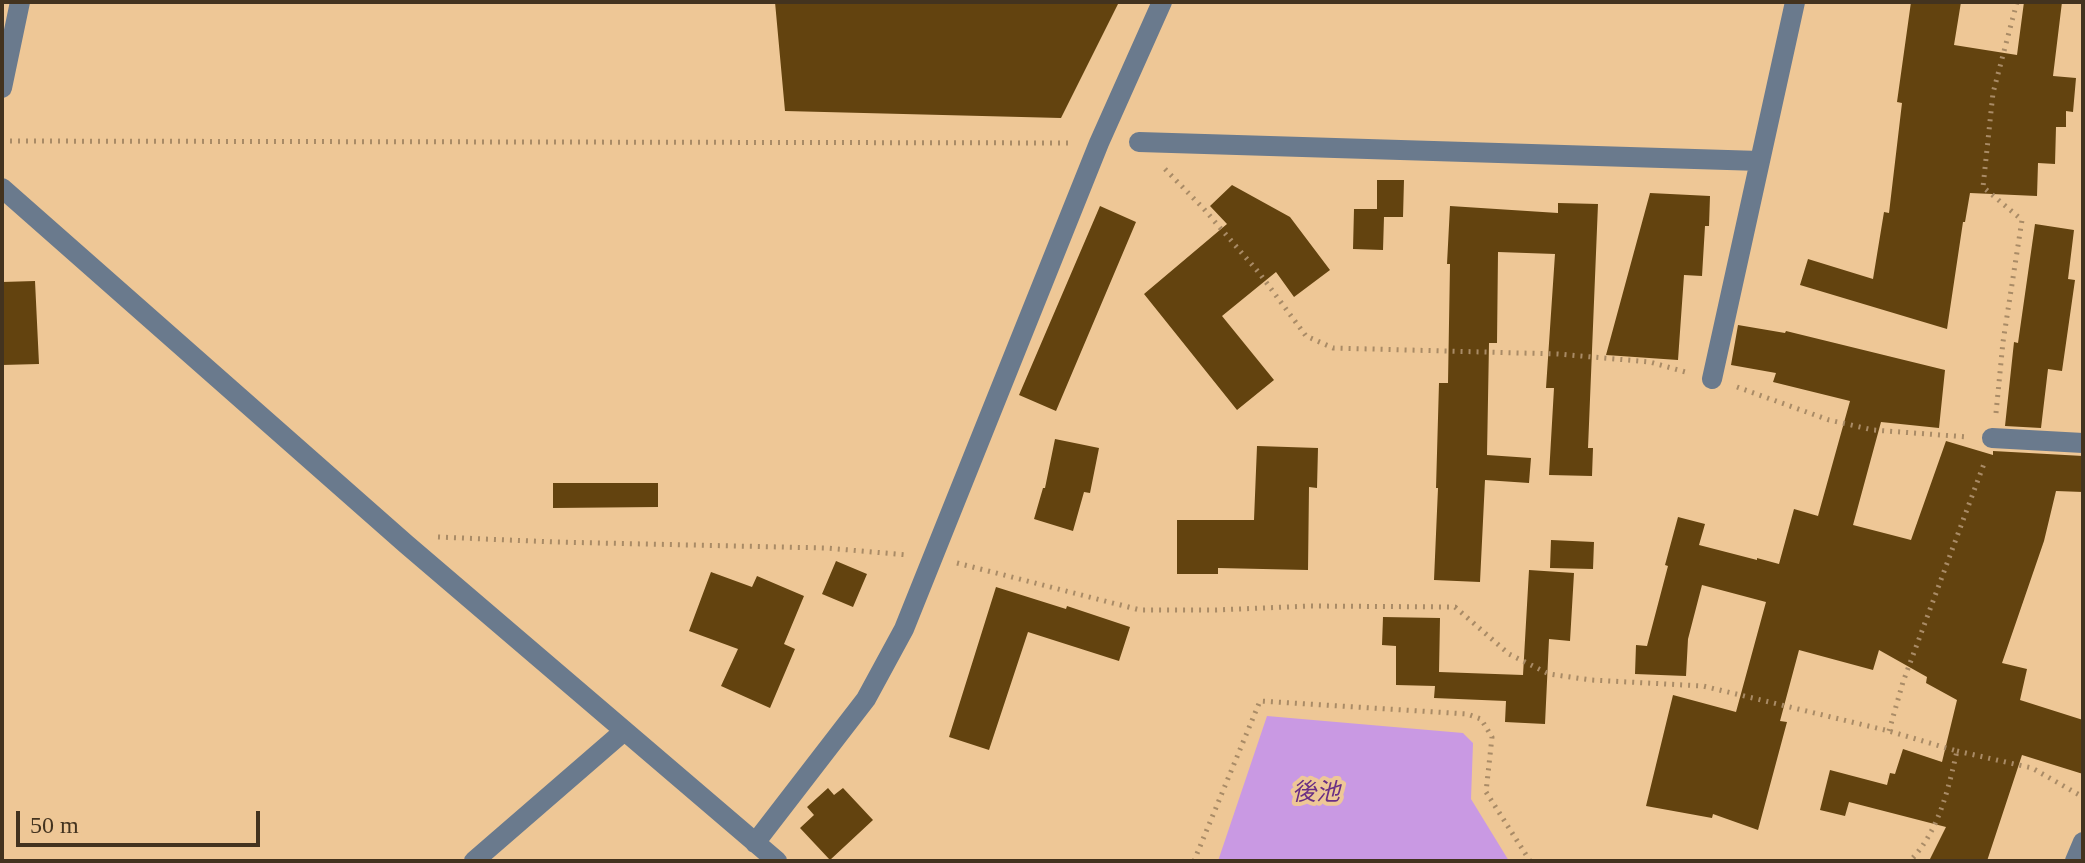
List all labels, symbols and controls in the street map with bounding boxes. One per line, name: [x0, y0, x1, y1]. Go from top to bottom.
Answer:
water label: 後池: [1292, 777, 1340, 805]
scale bar: [20, 795, 264, 845]
text: 50 m: [30, 812, 79, 838]

